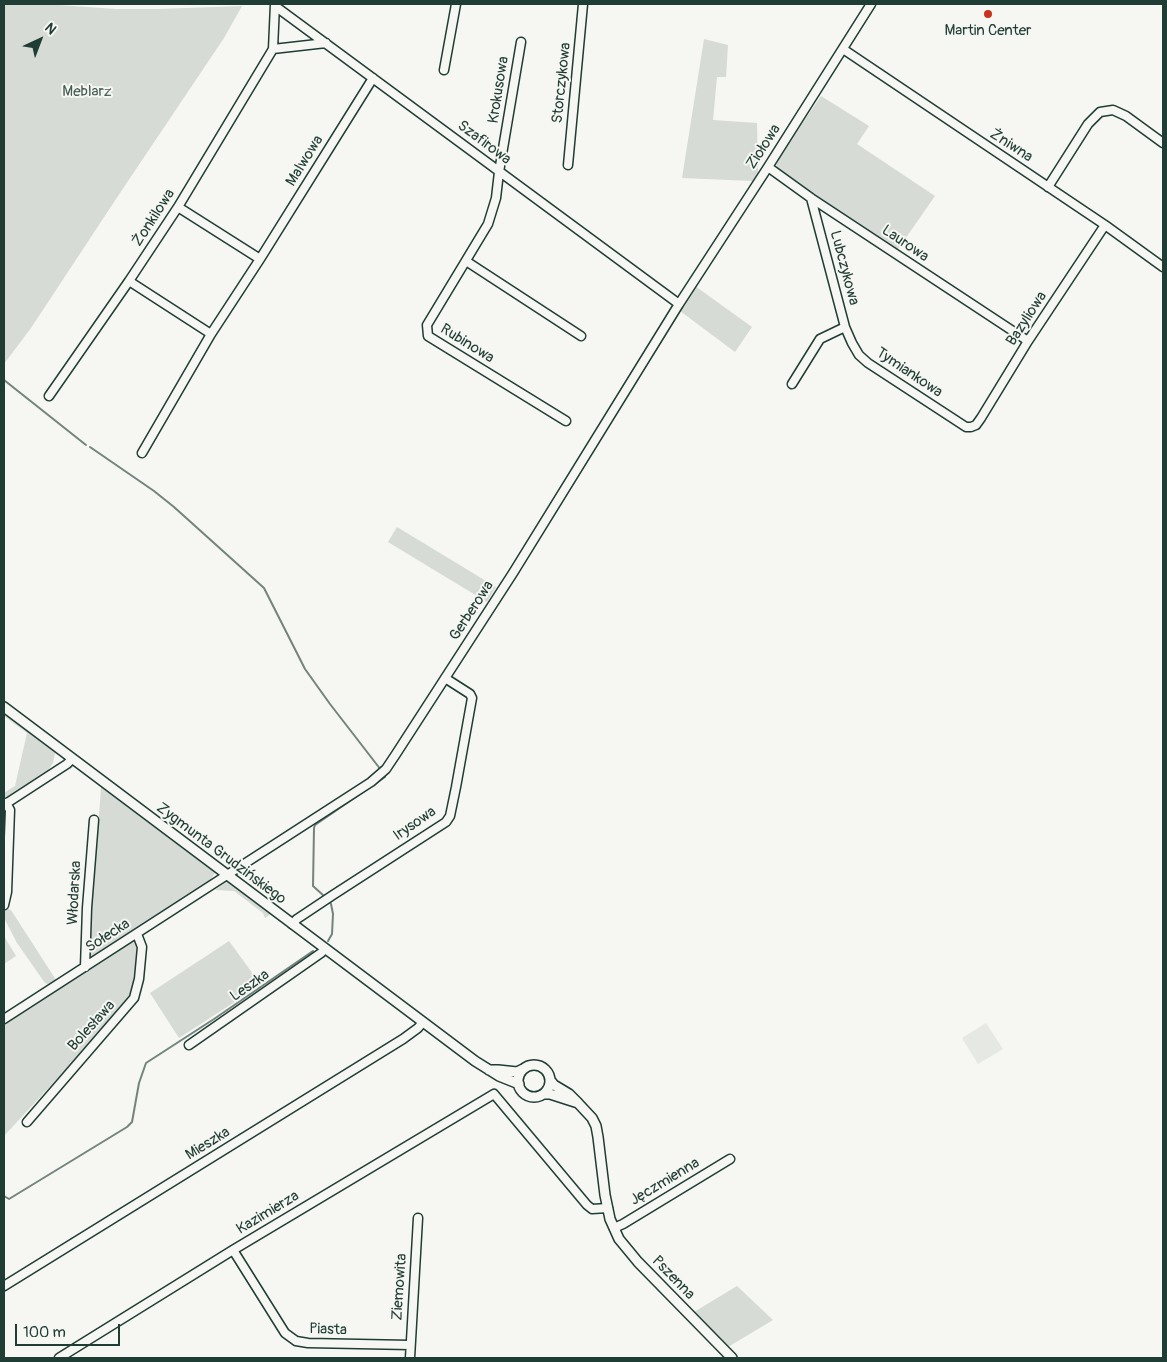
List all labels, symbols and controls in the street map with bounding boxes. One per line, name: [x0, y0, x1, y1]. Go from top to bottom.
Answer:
marker: Martin Center: [982, 8, 994, 20]
north arrow: [15, 15, 65, 65]
text: N: [41, 19, 60, 38]
place label: Martin Center: [945, 22, 1031, 40]
street label: Storczykowa: [549, 42, 575, 124]
street label: Krokusowa: [485, 55, 513, 125]
park label: Meblarz: [62, 83, 112, 101]
street label: Szafirowa: [454, 117, 514, 169]
street label: Ziołowa: [743, 121, 785, 173]
street label: Żniwna: [986, 126, 1036, 166]
street label: Malwowa: [282, 132, 328, 190]
street label: Żonkilowa: [129, 186, 179, 250]
street label: Laurowa: [878, 222, 932, 266]
street label: Lubczykowa: [825, 229, 863, 307]
street label: Bazyliowa: [1003, 289, 1051, 349]
street label: Rubinowa: [437, 320, 497, 368]
street label: Tymiankowa: [872, 344, 946, 402]
street label: Gerberowa: [446, 578, 498, 644]
street label: Zygmunta Grudzińskiego: [153, 799, 289, 909]
street label: Irysowa: [390, 803, 440, 845]
street label: Włodarska: [64, 860, 86, 926]
street label: Sołecka: [83, 915, 133, 957]
street label: Leszka: [227, 966, 273, 1006]
street label: Bolesława: [65, 997, 119, 1055]
street label: Mieszka: [183, 1123, 233, 1165]
street label: Jęczmienna: [627, 1154, 703, 1210]
street label: Kazimierza: [234, 1187, 302, 1239]
street label: Pszenna: [648, 1252, 698, 1304]
street label: Ziemowita: [389, 1253, 411, 1321]
scale bar: [18, 1314, 122, 1346]
street label: Piasta: [309, 1320, 347, 1340]
text: 100 m: [23, 1323, 66, 1342]

